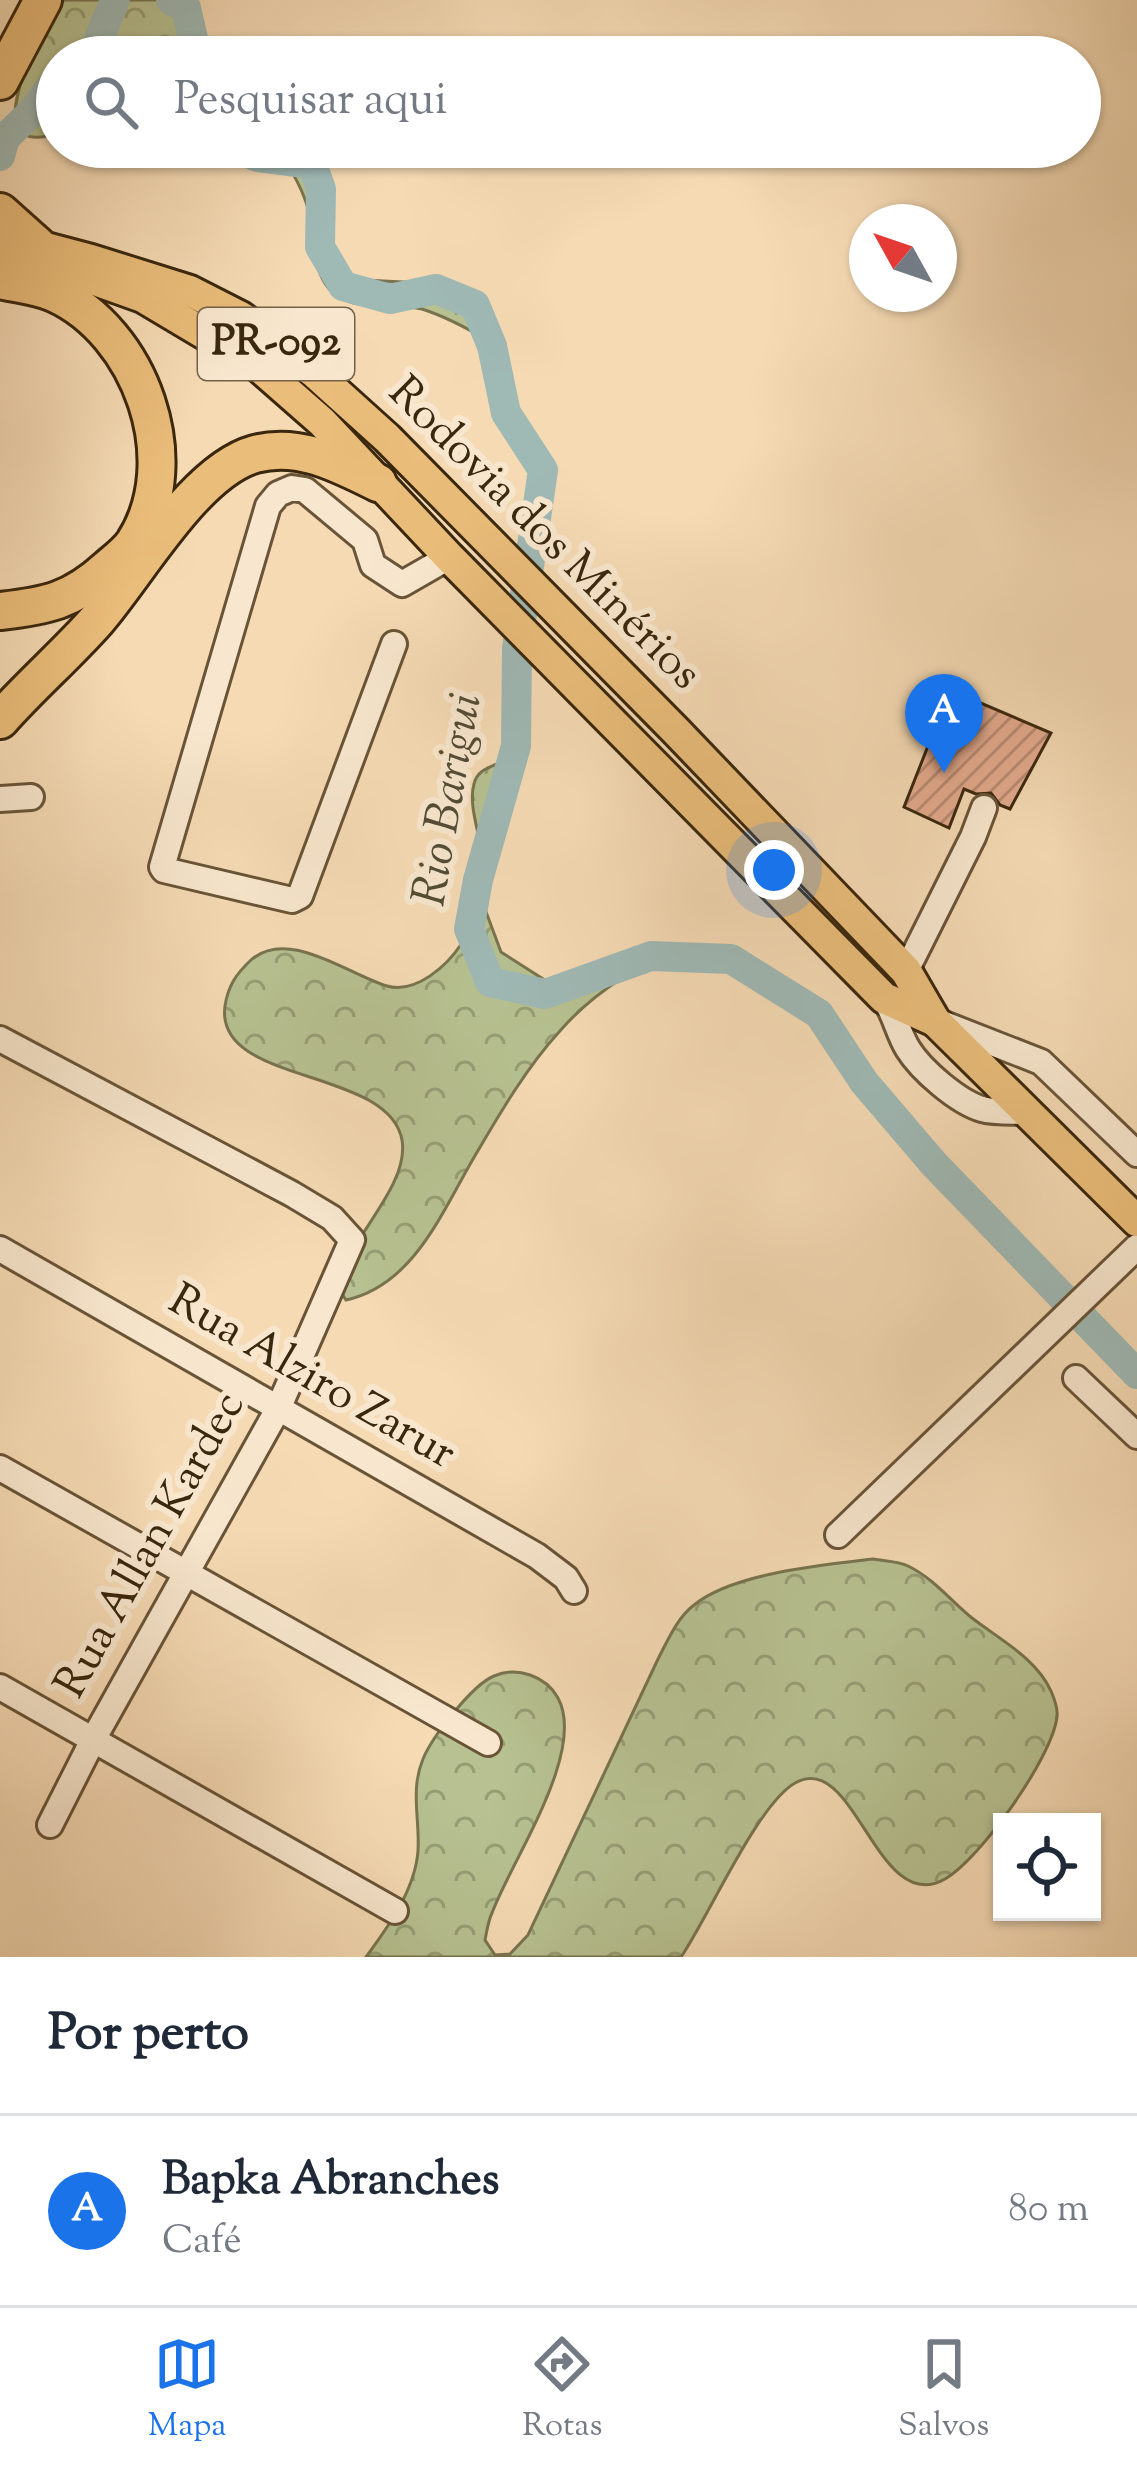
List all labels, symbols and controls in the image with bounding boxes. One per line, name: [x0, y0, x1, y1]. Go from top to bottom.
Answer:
search box: [36, 36, 1101, 168]
icon: search: [78, 69, 144, 135]
text: Pesquisar aqui: [174, 70, 447, 135]
north arrow: [849, 204, 957, 312]
road number: PR-092: [198, 308, 354, 380]
street label: Rodovia dos Minérios: [371, 363, 715, 707]
pin: A: [905, 674, 983, 773]
water label: Rio Barigui: [397, 688, 503, 912]
your location: [744, 840, 804, 900]
street label: Rua Alziro Zarur: [155, 1270, 467, 1488]
street label: Rua Allan Kardec: [41, 1381, 263, 1711]
map controls: [993, 1813, 1101, 1921]
button: locate: [993, 1813, 1101, 1921]
text: Por perto: [48, 1999, 249, 2072]
text: Bapka Abranches: [162, 2150, 499, 2215]
text: A: [71, 2183, 103, 2239]
text: 80 m: [1008, 2183, 1089, 2239]
text: Café: [162, 2215, 242, 2271]
tab: Mapa: [148, 2331, 227, 2451]
tab: Rotas: [522, 2331, 602, 2451]
tab: Salvos: [898, 2331, 989, 2451]

